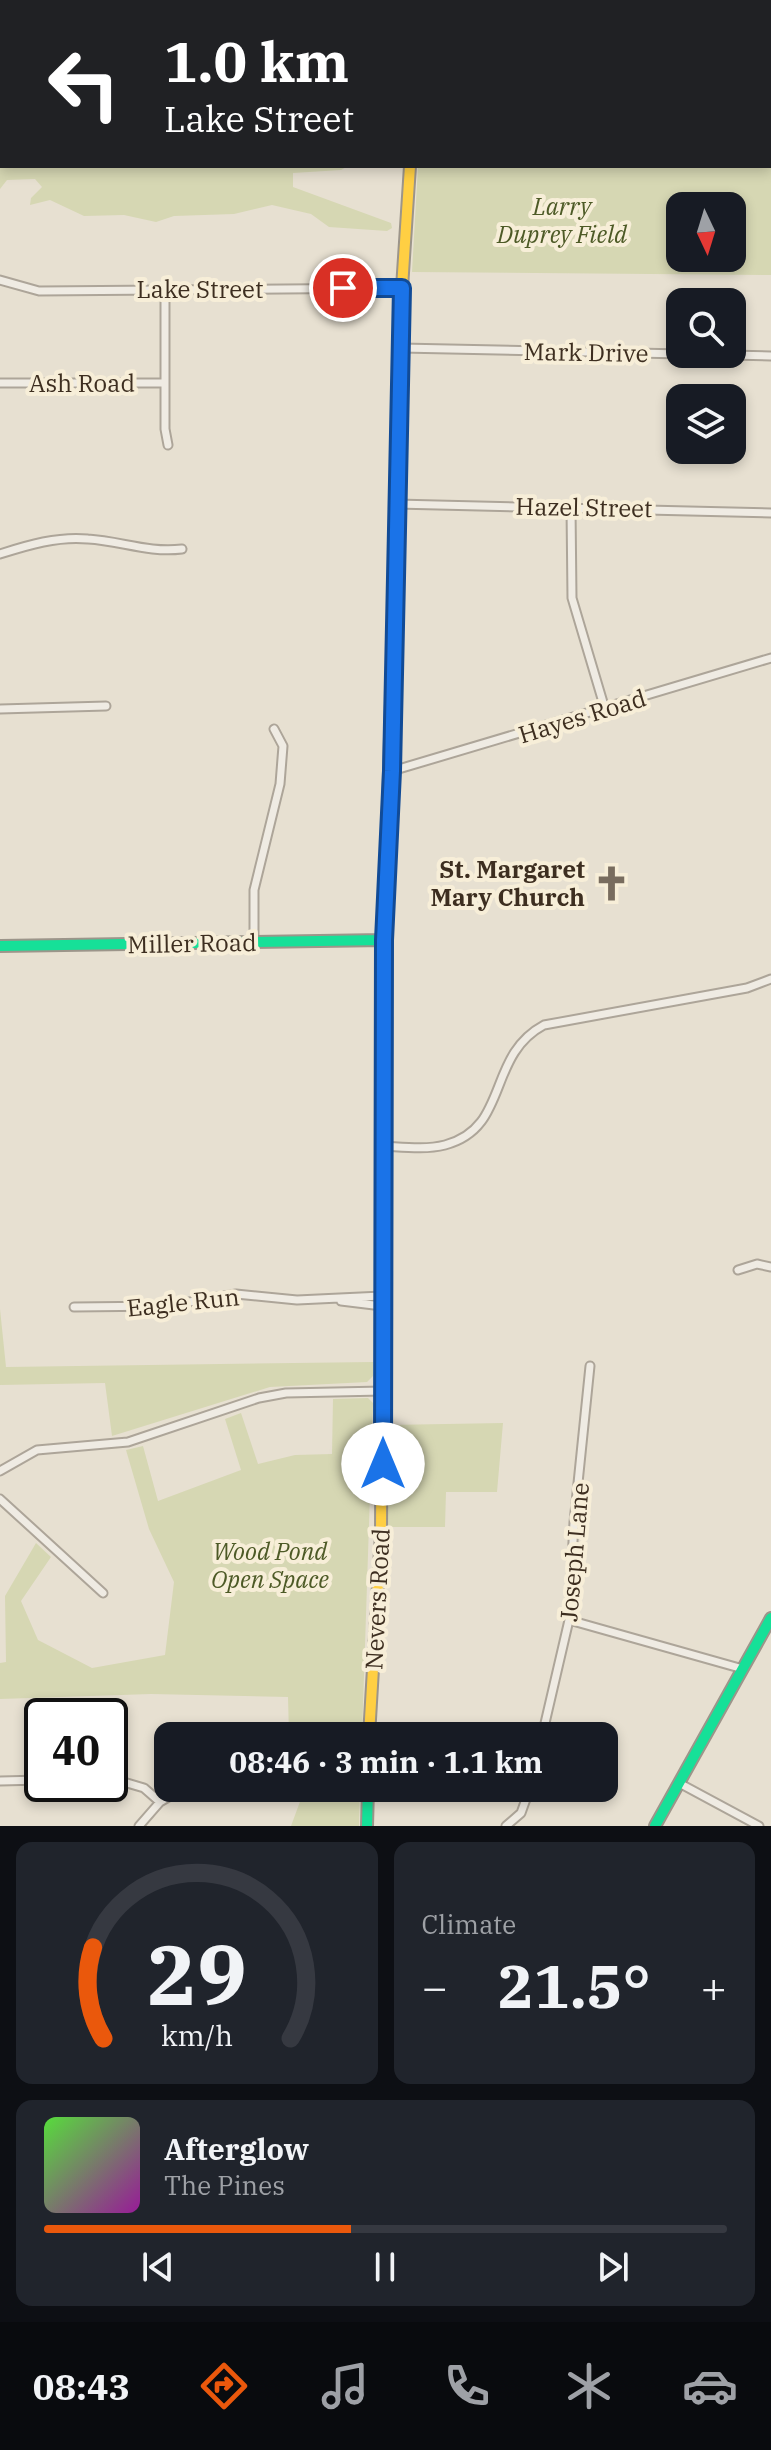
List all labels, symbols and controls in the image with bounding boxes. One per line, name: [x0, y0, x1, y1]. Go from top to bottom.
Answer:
text: 1.0 km: [164, 25, 349, 97]
icon: left: [32, 32, 136, 136]
text: Lake Street: [164, 95, 354, 142]
park label: Larry Duprey Field: [496, 190, 628, 250]
north arrow: [666, 192, 746, 272]
map controls: [666, 192, 746, 464]
pin: [309, 254, 377, 322]
icon: arrive: [321, 266, 365, 310]
street label: Lake Street: [137, 273, 263, 305]
button: search: [666, 288, 746, 368]
street label: Mark Drive: [523, 335, 649, 369]
street label: Ash Road: [29, 367, 135, 399]
button: layers: [666, 384, 746, 464]
street label: Hazel Street: [515, 490, 653, 524]
street label: Hayes Road: [514, 681, 650, 751]
place label: St. Margaret Mary Church: [431, 853, 585, 913]
church icon: St. Margaret Mary Church: [592, 864, 630, 902]
street label: Miller Road: [127, 926, 257, 960]
street label: Eagle Run: [125, 1280, 241, 1324]
position arrow: [341, 1422, 425, 1506]
street label: Joseph Lane: [552, 1481, 596, 1623]
street label: Nevers Road: [357, 1527, 397, 1671]
park label: Wood Pond Open Space: [211, 1535, 329, 1595]
speed limit sign: 40: [24, 1698, 128, 1802]
text: 08:46 · 3 min · 1.1 km: [229, 1742, 543, 1781]
text: Climate: [422, 1907, 516, 1941]
text: 29: [147, 1920, 247, 2028]
text: 21.5°: [498, 1946, 651, 2025]
text: −: [422, 1958, 448, 2015]
text: +: [701, 1958, 727, 2015]
text: km/h: [161, 2017, 233, 2054]
text: Afterglow: [164, 2129, 309, 2168]
text: The Pines: [164, 2168, 285, 2202]
icon: previous: [136, 2245, 180, 2289]
icon: pause: [363, 2245, 407, 2289]
icon: next: [591, 2245, 635, 2289]
icon: directions: [196, 2358, 252, 2414]
icon: music: [317, 2358, 373, 2414]
icon: phone: [439, 2358, 495, 2414]
icon: climate: [561, 2358, 617, 2414]
icon: car: [682, 2358, 738, 2414]
text: 08:43: [33, 2363, 130, 2410]

